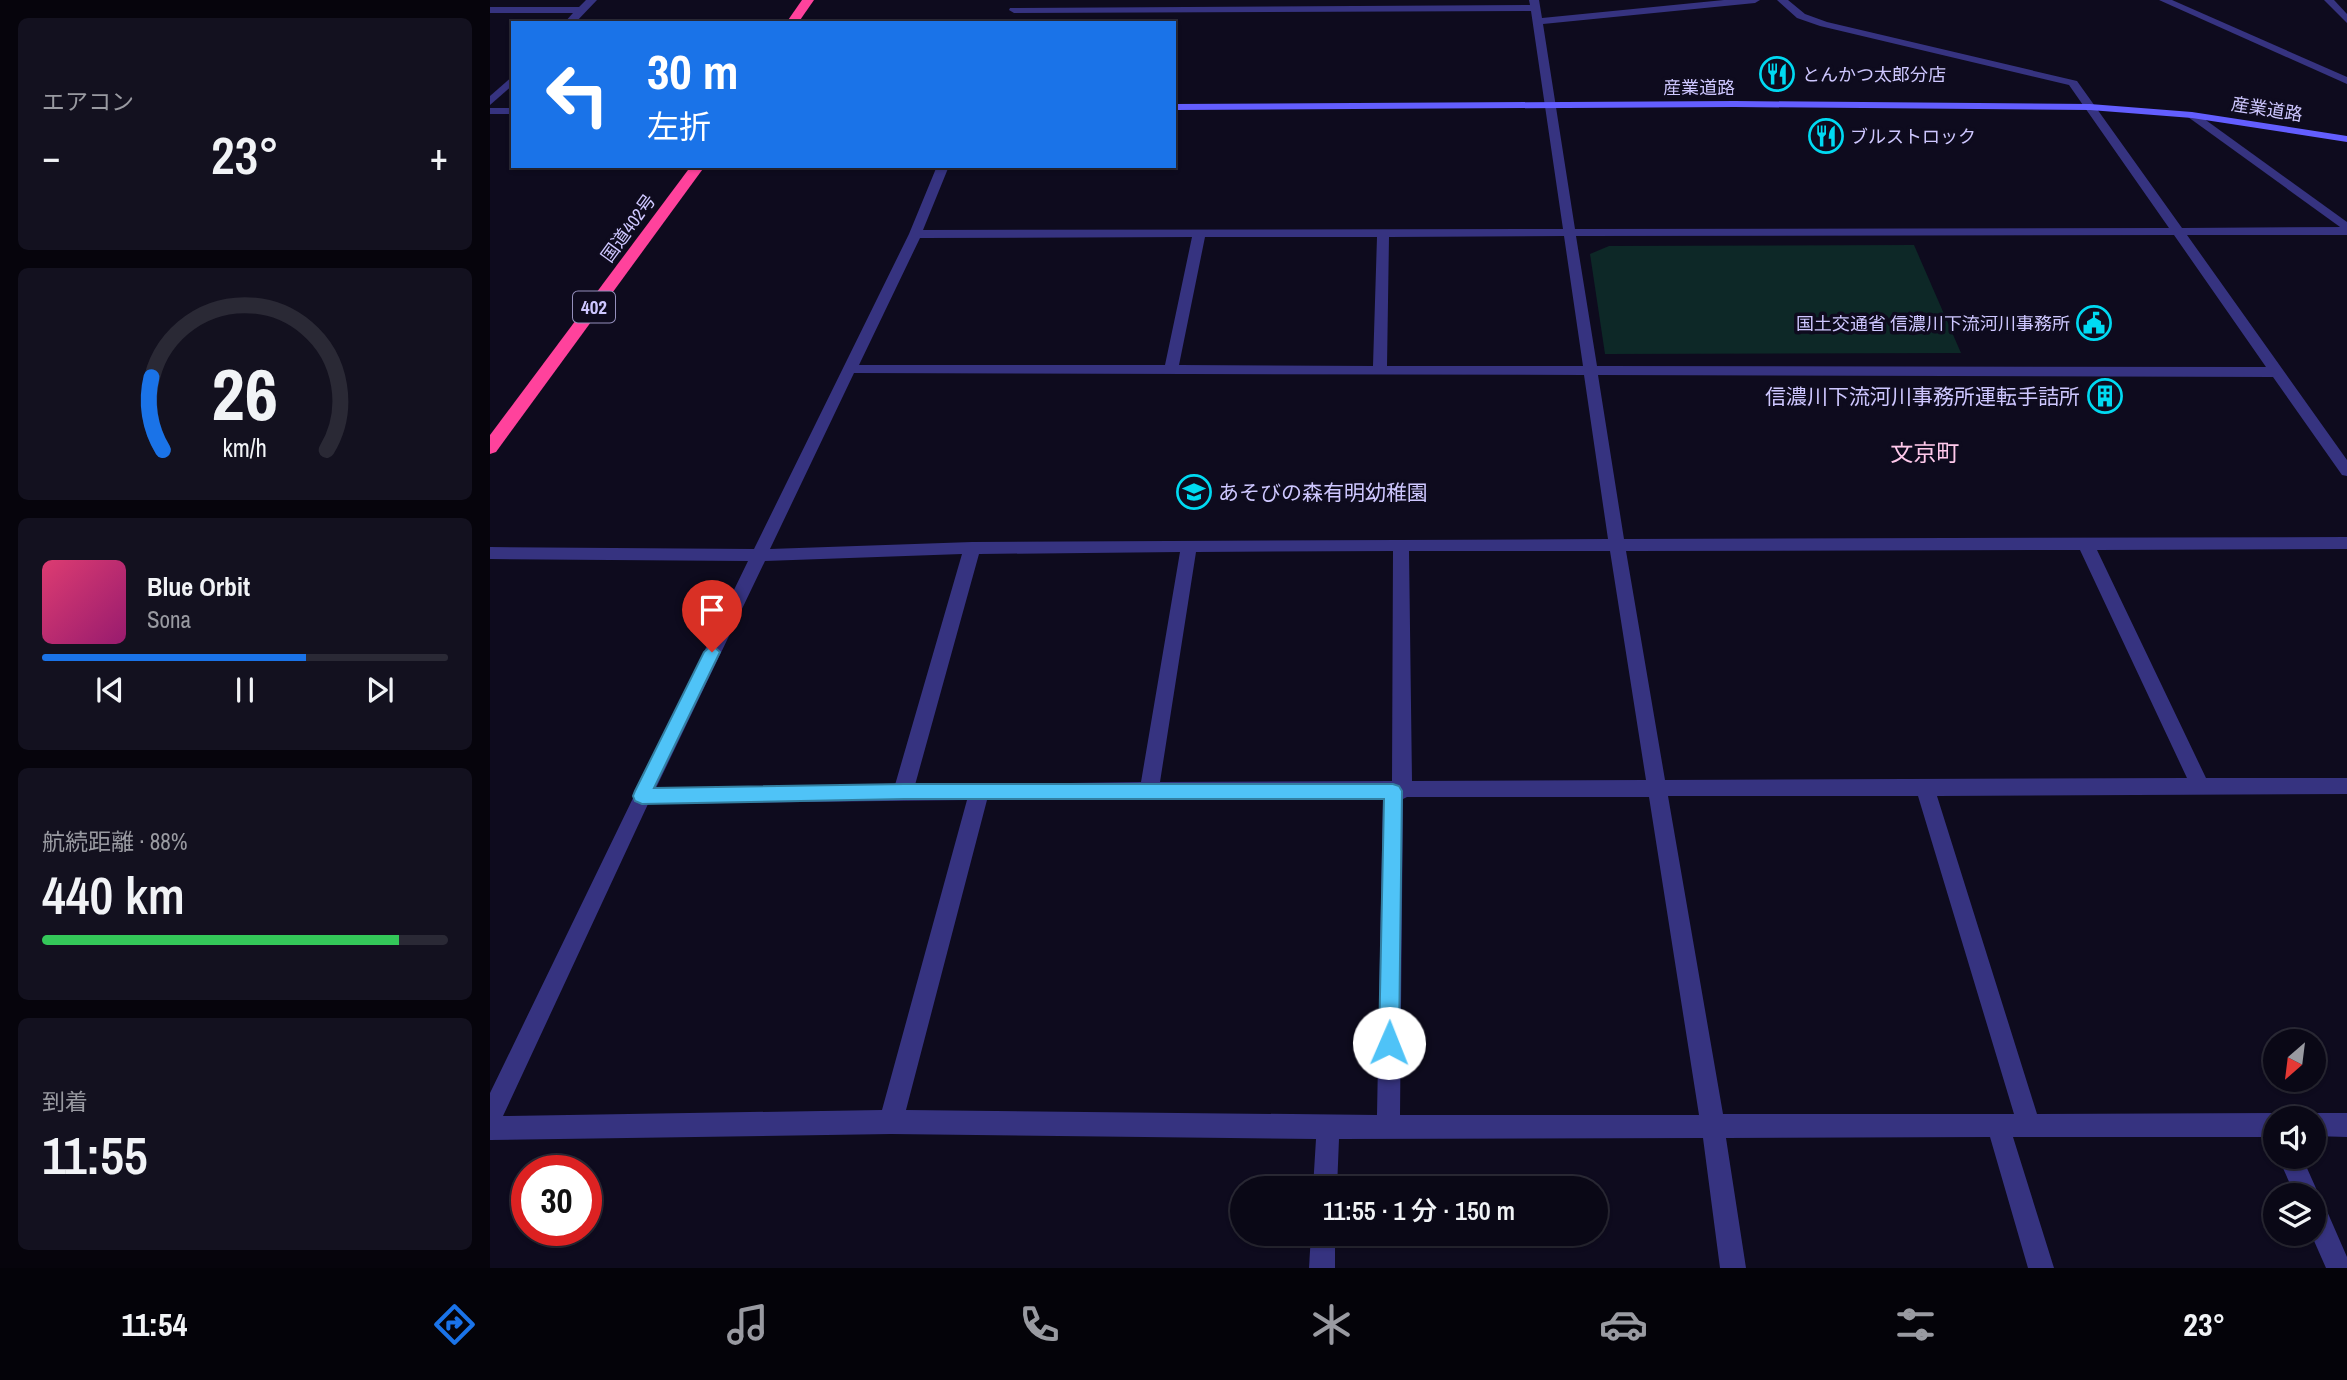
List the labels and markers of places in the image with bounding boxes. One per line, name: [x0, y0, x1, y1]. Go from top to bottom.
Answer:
restaurant icon: とんかつ太郎分店: [1758, 55, 1796, 93]
place label: とんかつ太郎分店: [1802, 62, 1946, 87]
restaurant icon: ブルストロック: [1807, 117, 1845, 155]
place label: ブルストロック: [1850, 124, 1976, 149]
public building icon: 国土交通省 信濃川下流河川事務所: [2075, 304, 2113, 342]
place label: 国土交通省 信濃川下流河川事務所: [1796, 311, 2070, 336]
building icon: 信濃川下流河川事務所運転手詰所: [2086, 377, 2124, 415]
place label: 信濃川下流河川事務所運転手詰所: [1765, 382, 2080, 411]
school or university icon: あそびの森有明幼稚園: [1175, 473, 1213, 511]
place label: あそびの森有明幼稚園: [1218, 478, 1428, 507]
pin: [682, 580, 742, 652]

